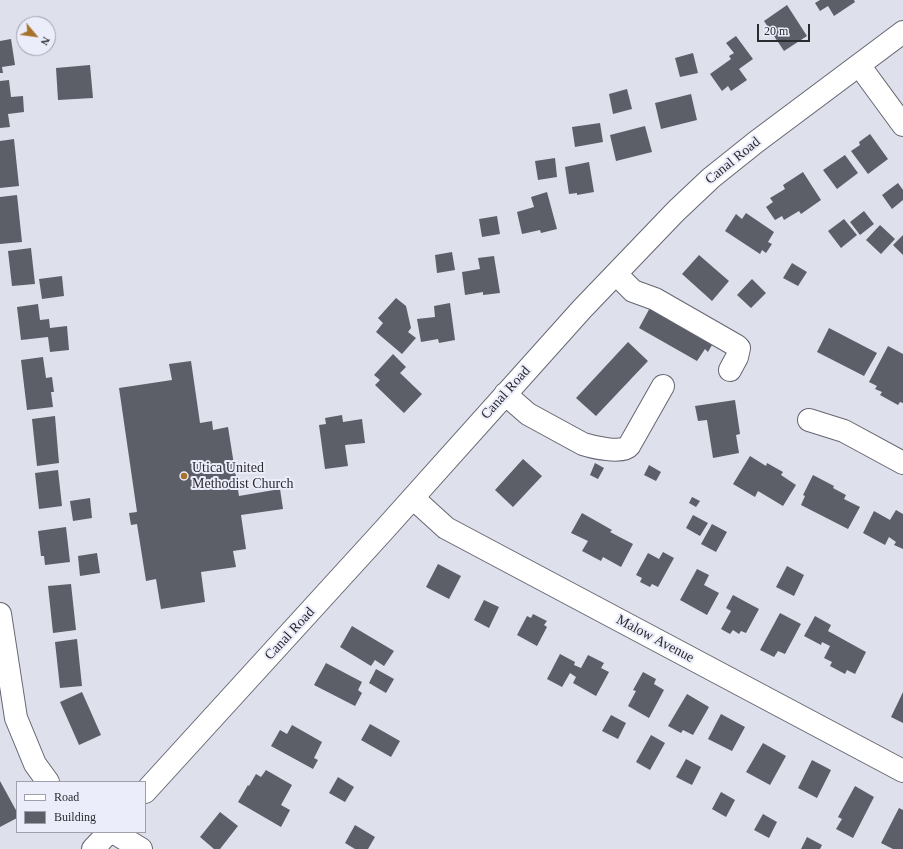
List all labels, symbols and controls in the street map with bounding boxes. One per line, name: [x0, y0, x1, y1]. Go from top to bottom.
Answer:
north arrow: [16, 16, 56, 56]
scale bar: [759, 16, 812, 42]
text: 20 m: [764, 24, 788, 38]
text: N: [38, 35, 53, 48]
street label: Canal Road: [702, 134, 764, 188]
street label: Canal Road: [478, 363, 534, 423]
place label: Utica United Methodist Church: [192, 460, 293, 492]
marker: Utica United Methodist Church: [179, 471, 189, 481]
street label: Canal Road: [261, 604, 319, 664]
street label: Malow Avenue: [613, 611, 697, 667]
legend: [16, 781, 146, 833]
text: Road: [54, 790, 79, 804]
text: Building: [54, 810, 96, 824]

